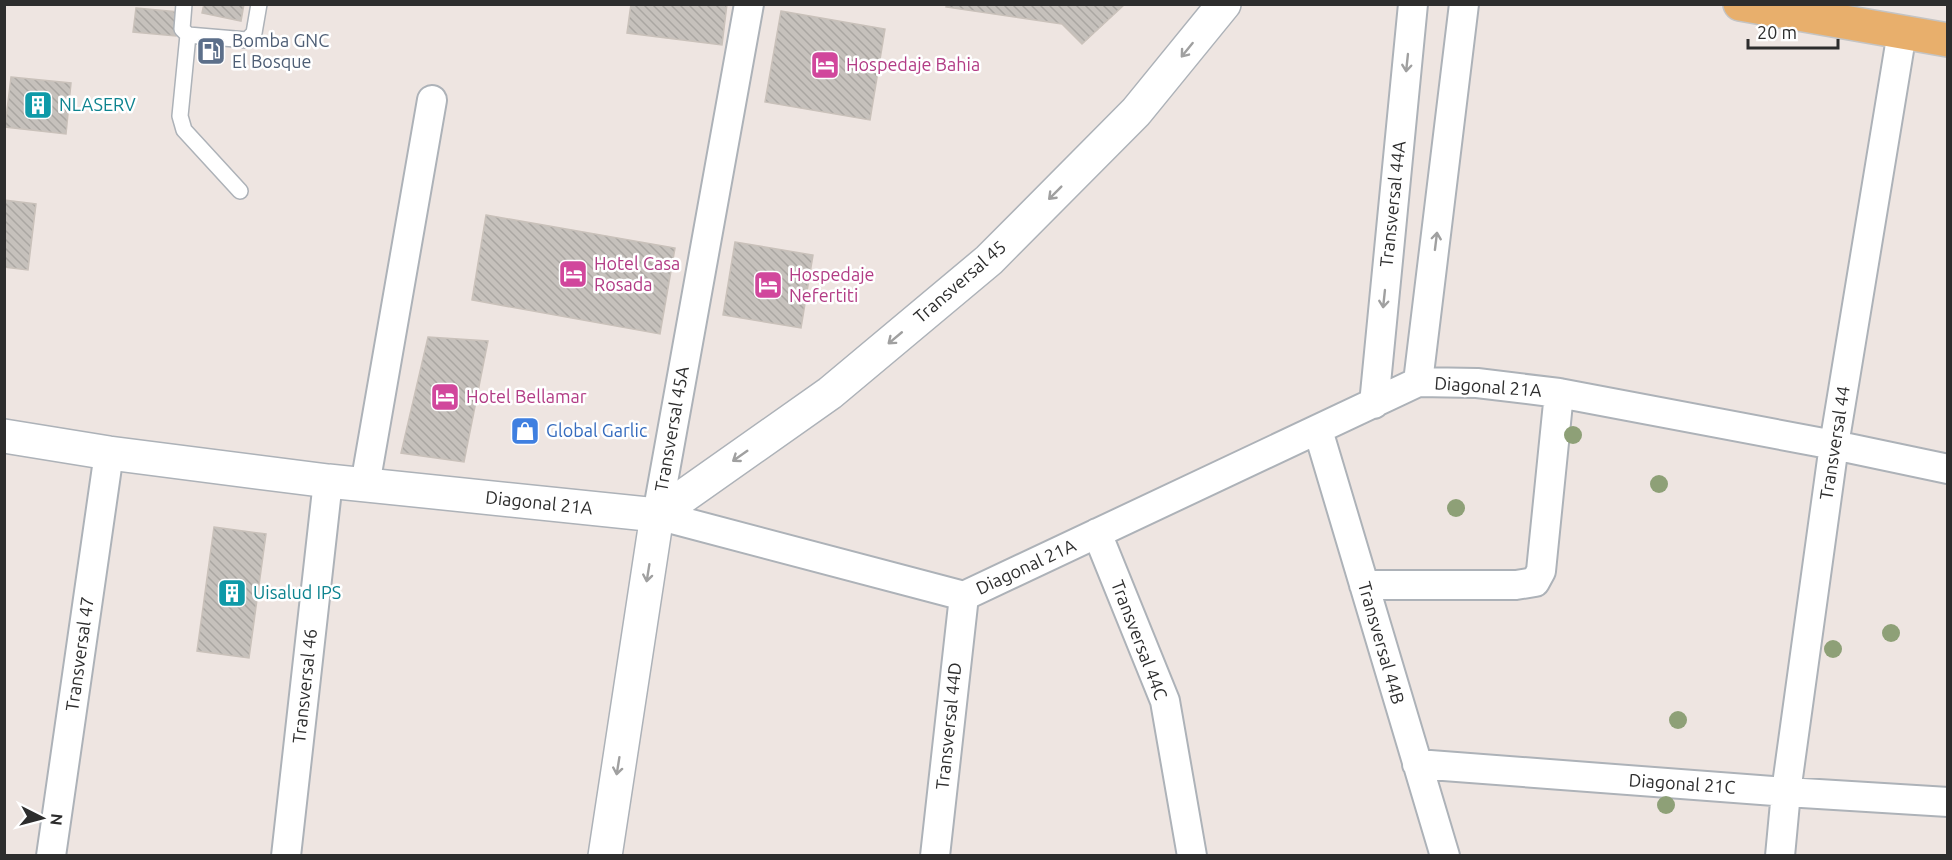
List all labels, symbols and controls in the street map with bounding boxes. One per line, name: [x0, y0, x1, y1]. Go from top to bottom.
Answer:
scale bar: [1748, 12, 1838, 50]
text: 20 m: [1757, 22, 1797, 42]
place label: Bomba GNC El Bosque: [232, 30, 329, 71]
fuel station icon: Bomba GNC El Bosque: [195, 35, 227, 67]
one-way arrow: [1180, 42, 1193, 58]
hotel icon: Hospedaje Bahia: [809, 49, 841, 81]
one-way arrow: [1401, 52, 1412, 72]
place label: Hospedaje Bahia: [846, 54, 980, 74]
building icon: NLASERV: [22, 89, 54, 121]
place label: NLASERV: [59, 94, 136, 114]
street label: Transversal 44A: [1375, 139, 1409, 268]
one-way arrow: [1048, 186, 1062, 201]
one-way arrow: [1430, 232, 1441, 251]
street label: Transversal 45: [909, 236, 1009, 327]
place label: Hotel Casa Rosada: [594, 253, 680, 294]
hotel icon: Hotel Casa Rosada: [557, 258, 589, 290]
place label: Hospedaje Nefertiti: [789, 264, 874, 305]
hotel icon: Hospedaje Nefertiti: [752, 269, 784, 301]
one-way arrow: [1378, 288, 1389, 308]
one-way arrow: [887, 332, 903, 345]
street label: Transversal 45A: [650, 364, 692, 493]
street label: Diagonal 21A: [1434, 372, 1543, 400]
hotel icon: Hotel Bellamar: [429, 381, 461, 413]
street label: Transversal 44: [1815, 384, 1853, 501]
place label: Hotel Bellamar: [466, 386, 587, 406]
shop icon: Global Garlic: [509, 415, 541, 447]
place label: Global Garlic: [546, 420, 647, 440]
one-way arrow: [733, 450, 749, 463]
street label: Diagonal 21A: [485, 486, 594, 518]
street label: Diagonal 21A: [973, 534, 1079, 598]
one-way arrow: [643, 563, 654, 583]
building icon: Uisalud IPS: [216, 577, 248, 609]
street label: Transversal 44C: [1108, 577, 1172, 702]
street label: Transversal 44B: [1355, 579, 1409, 706]
place label: Uisalud IPS: [253, 582, 341, 602]
street label: Transversal 47: [61, 595, 97, 712]
street label: Transversal 46: [288, 628, 320, 744]
street label: Transversal 44D: [931, 661, 965, 791]
one-way arrow: [613, 756, 624, 775]
street label: Diagonal 21C: [1628, 769, 1736, 797]
north arrow: [12, 788, 72, 848]
text: N: [47, 813, 66, 826]

